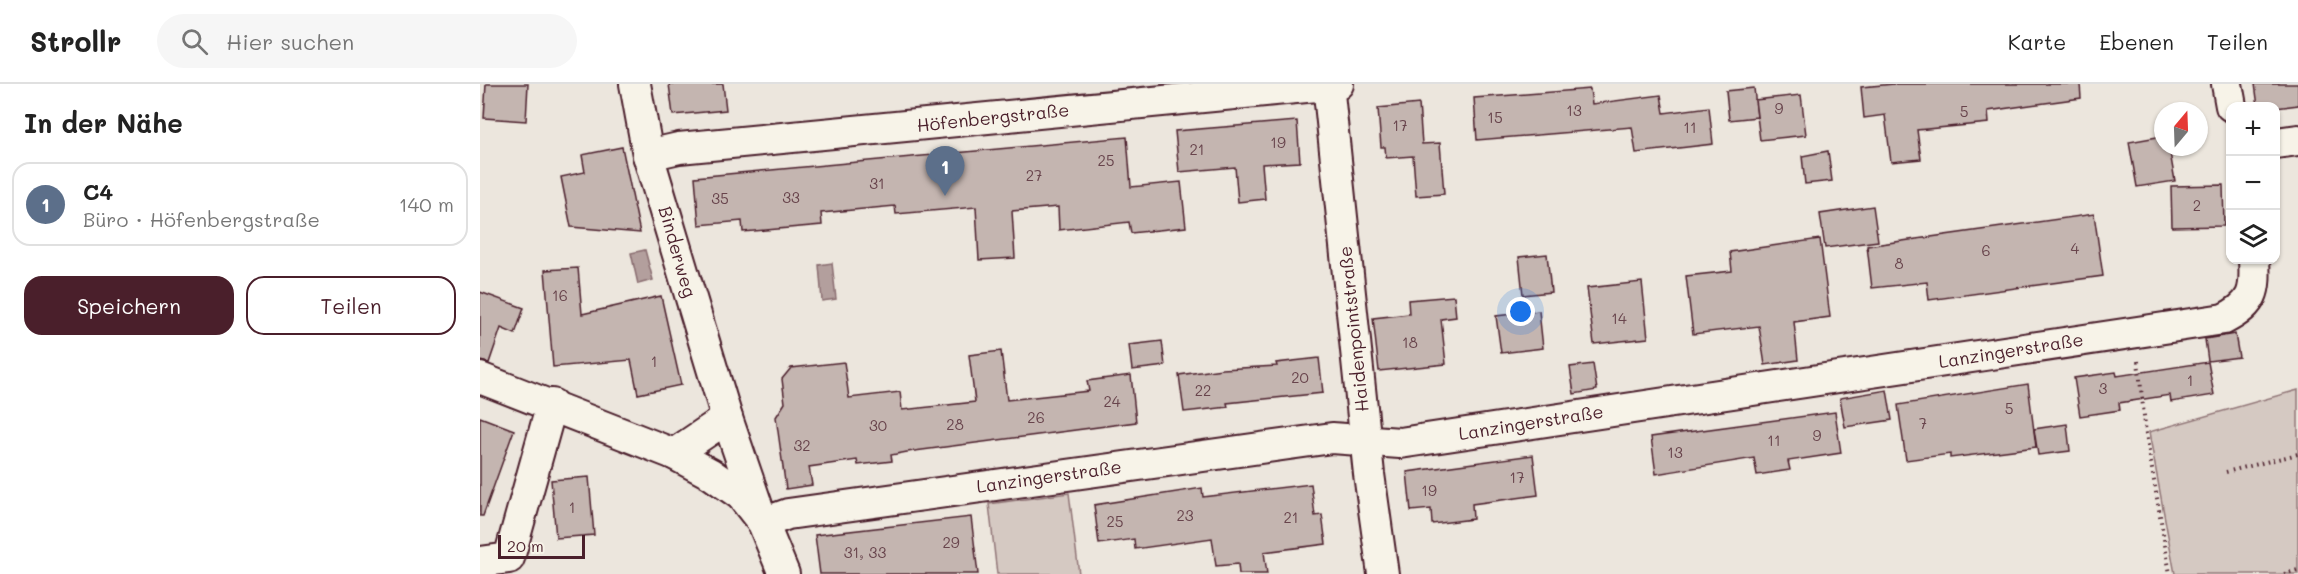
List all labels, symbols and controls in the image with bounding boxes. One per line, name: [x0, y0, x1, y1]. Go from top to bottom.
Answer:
search box: [157, 14, 577, 68]
text: Strollr: [30, 23, 121, 59]
icon: search: [178, 25, 211, 58]
text: Hier suchen: [226, 27, 354, 56]
text: Karte: [2008, 28, 2066, 55]
text: Ebenen: [2099, 28, 2174, 55]
text: Teilen: [2207, 28, 2268, 55]
street label: Höfenbergstraße: [915, 97, 1070, 137]
house number: 9: [1775, 98, 1784, 118]
house number: 13: [1566, 100, 1582, 120]
house number: 5: [1960, 101, 1968, 121]
north arrow: [2154, 102, 2208, 156]
map controls: [2226, 102, 2280, 264]
button: +: [2226, 102, 2280, 156]
text: In der Nähe: [24, 106, 183, 140]
house number: 15: [1487, 107, 1503, 127]
house number: 17: [1392, 115, 1408, 135]
house number: 11: [1683, 117, 1697, 137]
house number: 19: [1270, 132, 1286, 152]
house number: 21: [1189, 139, 1205, 159]
pin: 1: [926, 147, 964, 196]
house number: 25: [1097, 150, 1115, 170]
button: −: [2226, 156, 2280, 210]
house number: 27: [1026, 165, 1042, 185]
house number: 31: [869, 173, 885, 193]
text: C4: [83, 177, 113, 206]
house number: 33: [782, 187, 800, 207]
house number: 35: [711, 188, 729, 208]
text: 1: [41, 191, 50, 217]
text: 140 m: [399, 191, 454, 217]
house number: 2: [2193, 195, 2201, 215]
street label: Binderweg: [653, 203, 702, 300]
text: Büro · Höfenbergstraße: [83, 206, 320, 232]
button: layers: [2226, 210, 2280, 264]
house number: 4: [2071, 238, 2080, 258]
house number: 6: [1981, 240, 1991, 260]
street label: Haidenpointstraße: [1332, 245, 1374, 413]
house number: 8: [1894, 253, 1904, 273]
button: Speichern: [24, 276, 234, 335]
button: Teilen: [246, 276, 456, 335]
house number: 16: [552, 285, 568, 305]
your location: [1506, 297, 1535, 326]
house number: 14: [1611, 308, 1627, 328]
street label: Lanzingerstraße: [1937, 327, 2085, 373]
house number: 18: [1402, 332, 1418, 352]
house number: 1: [651, 351, 657, 371]
house number: 20: [1291, 367, 1309, 387]
house number: 1: [2187, 370, 2193, 390]
house number: 3: [2099, 378, 2108, 398]
house number: 22: [1195, 380, 1211, 400]
house number: 24: [1103, 391, 1121, 411]
house number: 5: [2005, 398, 2013, 418]
street label: Lanzingerstraße: [1457, 399, 1605, 445]
house number: 26: [1027, 407, 1045, 427]
house number: 7: [1919, 413, 1927, 433]
house number: 28: [946, 414, 964, 434]
house number: 30: [869, 415, 887, 435]
house number: 9: [1813, 425, 1822, 445]
house number: 11: [1767, 430, 1781, 450]
house number: 32: [793, 435, 811, 455]
house number: 13: [1667, 442, 1683, 462]
street label: Lanzingerstraße: [975, 454, 1123, 498]
house number: 17: [1509, 467, 1525, 487]
house number: 19: [1421, 480, 1437, 500]
house number: 1: [569, 497, 575, 517]
house number: 23: [1176, 505, 1194, 525]
house number: 21: [1283, 507, 1299, 527]
house number: 25: [1106, 511, 1124, 531]
scale bar: [498, 532, 585, 560]
house number: 29: [942, 532, 960, 552]
text: 20 m: [507, 535, 544, 556]
house number: 31, 33: [844, 542, 886, 562]

